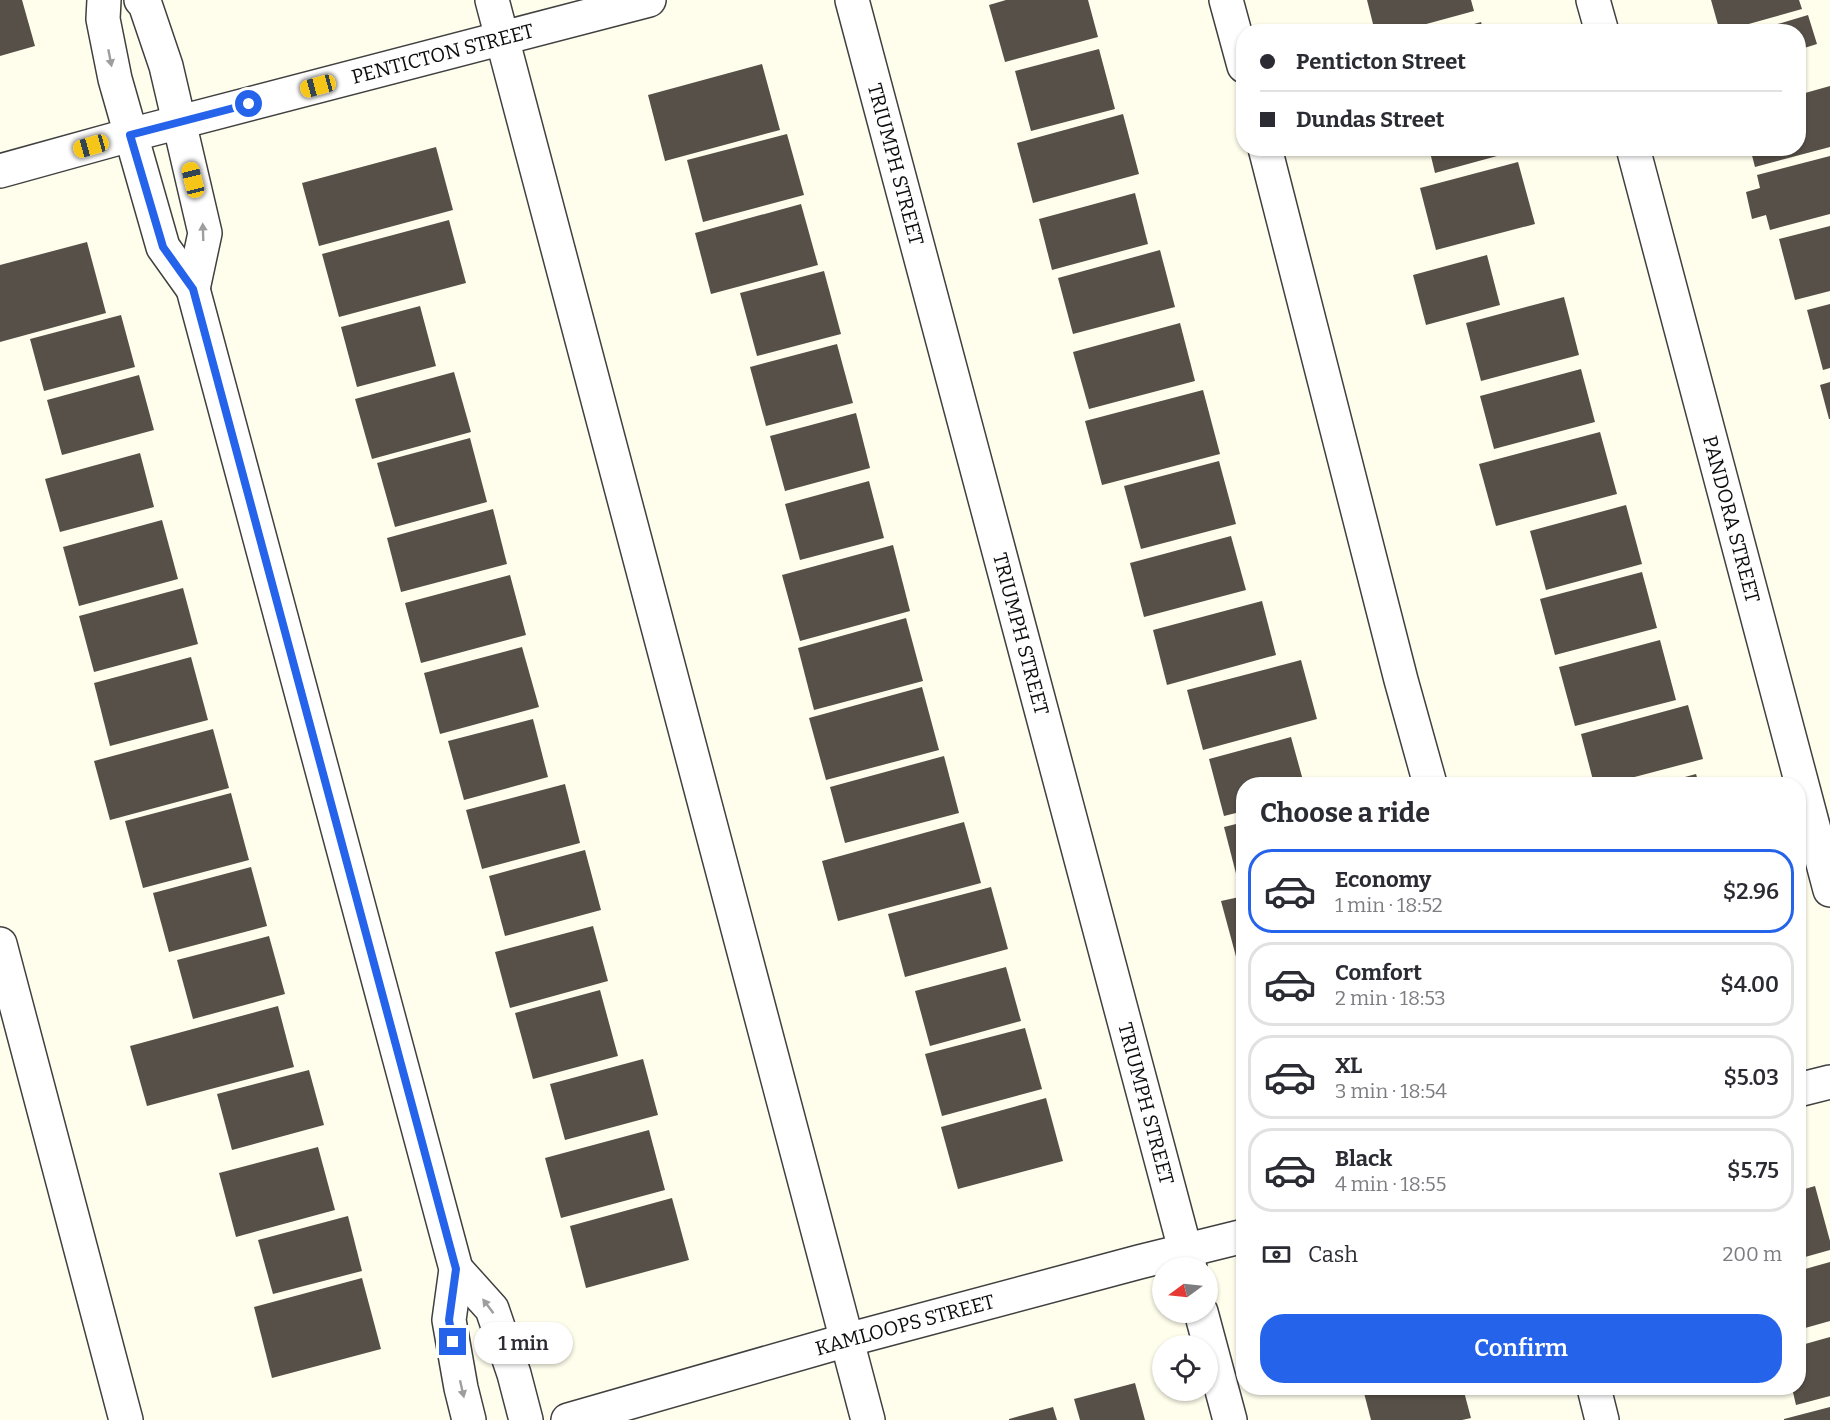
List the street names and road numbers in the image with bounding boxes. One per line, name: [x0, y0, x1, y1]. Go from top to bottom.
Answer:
street label: PENTICTON STREET: [349, 18, 537, 89]
street label: TRIUMPH STREET: [863, 81, 929, 248]
street label: PANDORA STREET: [1698, 433, 1765, 606]
street label: TRIUMPH STREET: [988, 550, 1054, 718]
street label: TRIUMPH STREET: [1113, 1020, 1179, 1187]
street label: KAMLOOPS STREET: [812, 1289, 997, 1361]

